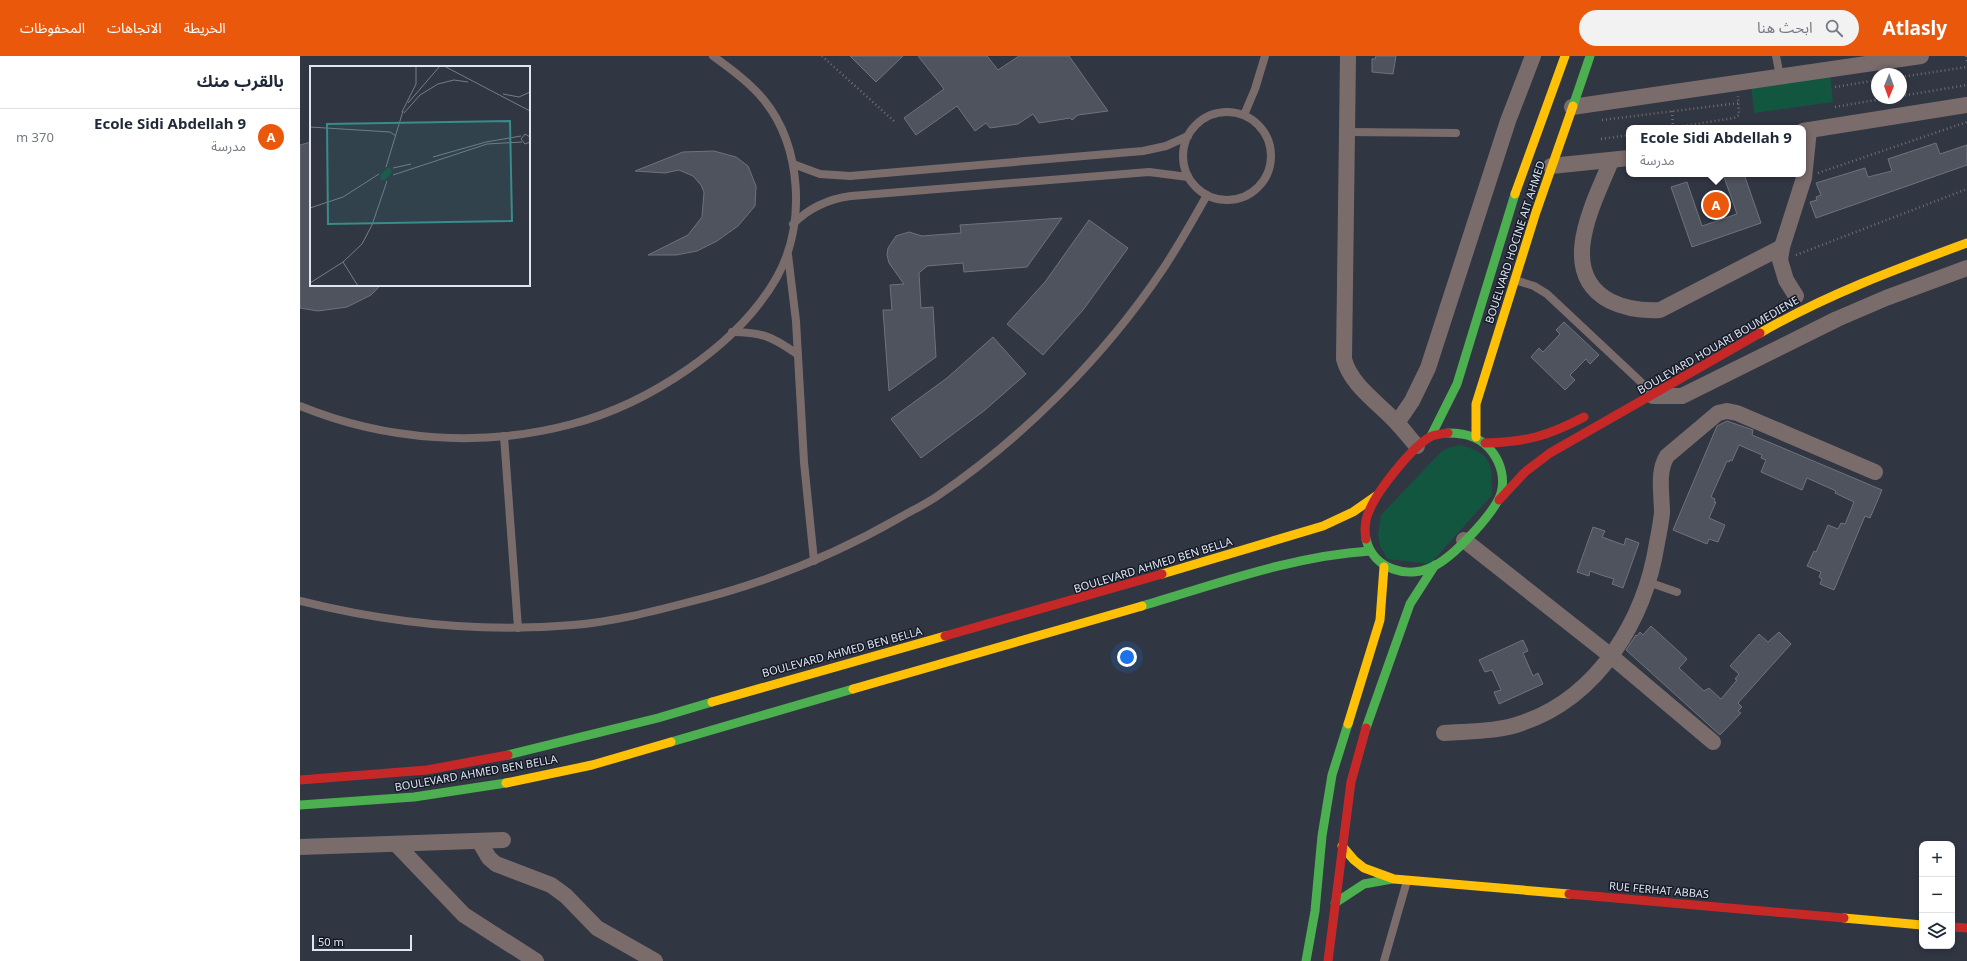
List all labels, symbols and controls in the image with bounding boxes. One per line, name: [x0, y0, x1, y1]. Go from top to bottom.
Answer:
search box: [1579, 10, 1859, 46]
text: Atlasly: [1883, 15, 1947, 41]
text: ابحث هنا: [1757, 17, 1813, 37]
icon: search: [1823, 17, 1845, 39]
text: المحفوظات: [20, 18, 85, 37]
text: الاتجاهات: [107, 18, 162, 37]
text: الخريطة: [184, 18, 226, 37]
inset map: [310, 66, 530, 286]
north arrow: [1871, 68, 1907, 104]
text: بالقرب منك: [197, 69, 284, 92]
text: Ecole Sidi Abdellah 9: [94, 113, 246, 133]
popup: [1626, 125, 1806, 177]
text: Ecole Sidi Abdellah 9: [1640, 127, 1792, 147]
text: 370 m: [16, 128, 54, 146]
text: A: [267, 128, 276, 146]
text: مدرسة: [211, 137, 246, 155]
text: مدرسة: [1640, 151, 1675, 169]
street label: BOUELVARD HOCINE AIT AHMED: [1481, 159, 1548, 325]
pin: A: [1703, 190, 1729, 220]
street label: BOULEVARD HOUARI BOUMEDIENE: [1634, 292, 1801, 397]
street label: BOULEVARD AHMED BEN BELLA: [1072, 533, 1235, 596]
street label: BOULEVARD AHMED BEN BELLA: [760, 623, 924, 680]
your location: [1117, 647, 1137, 667]
street label: BOULEVARD AHMED BEN BELLA: [393, 751, 559, 794]
map controls: [1919, 841, 1955, 949]
button: +: [1919, 841, 1955, 877]
button: −: [1919, 877, 1955, 913]
street label: RUE FERHAT ABBAS: [1608, 878, 1710, 901]
button: layers: [1919, 913, 1955, 949]
scale bar: [312, 933, 412, 952]
text: 50 m: [318, 934, 344, 949]

